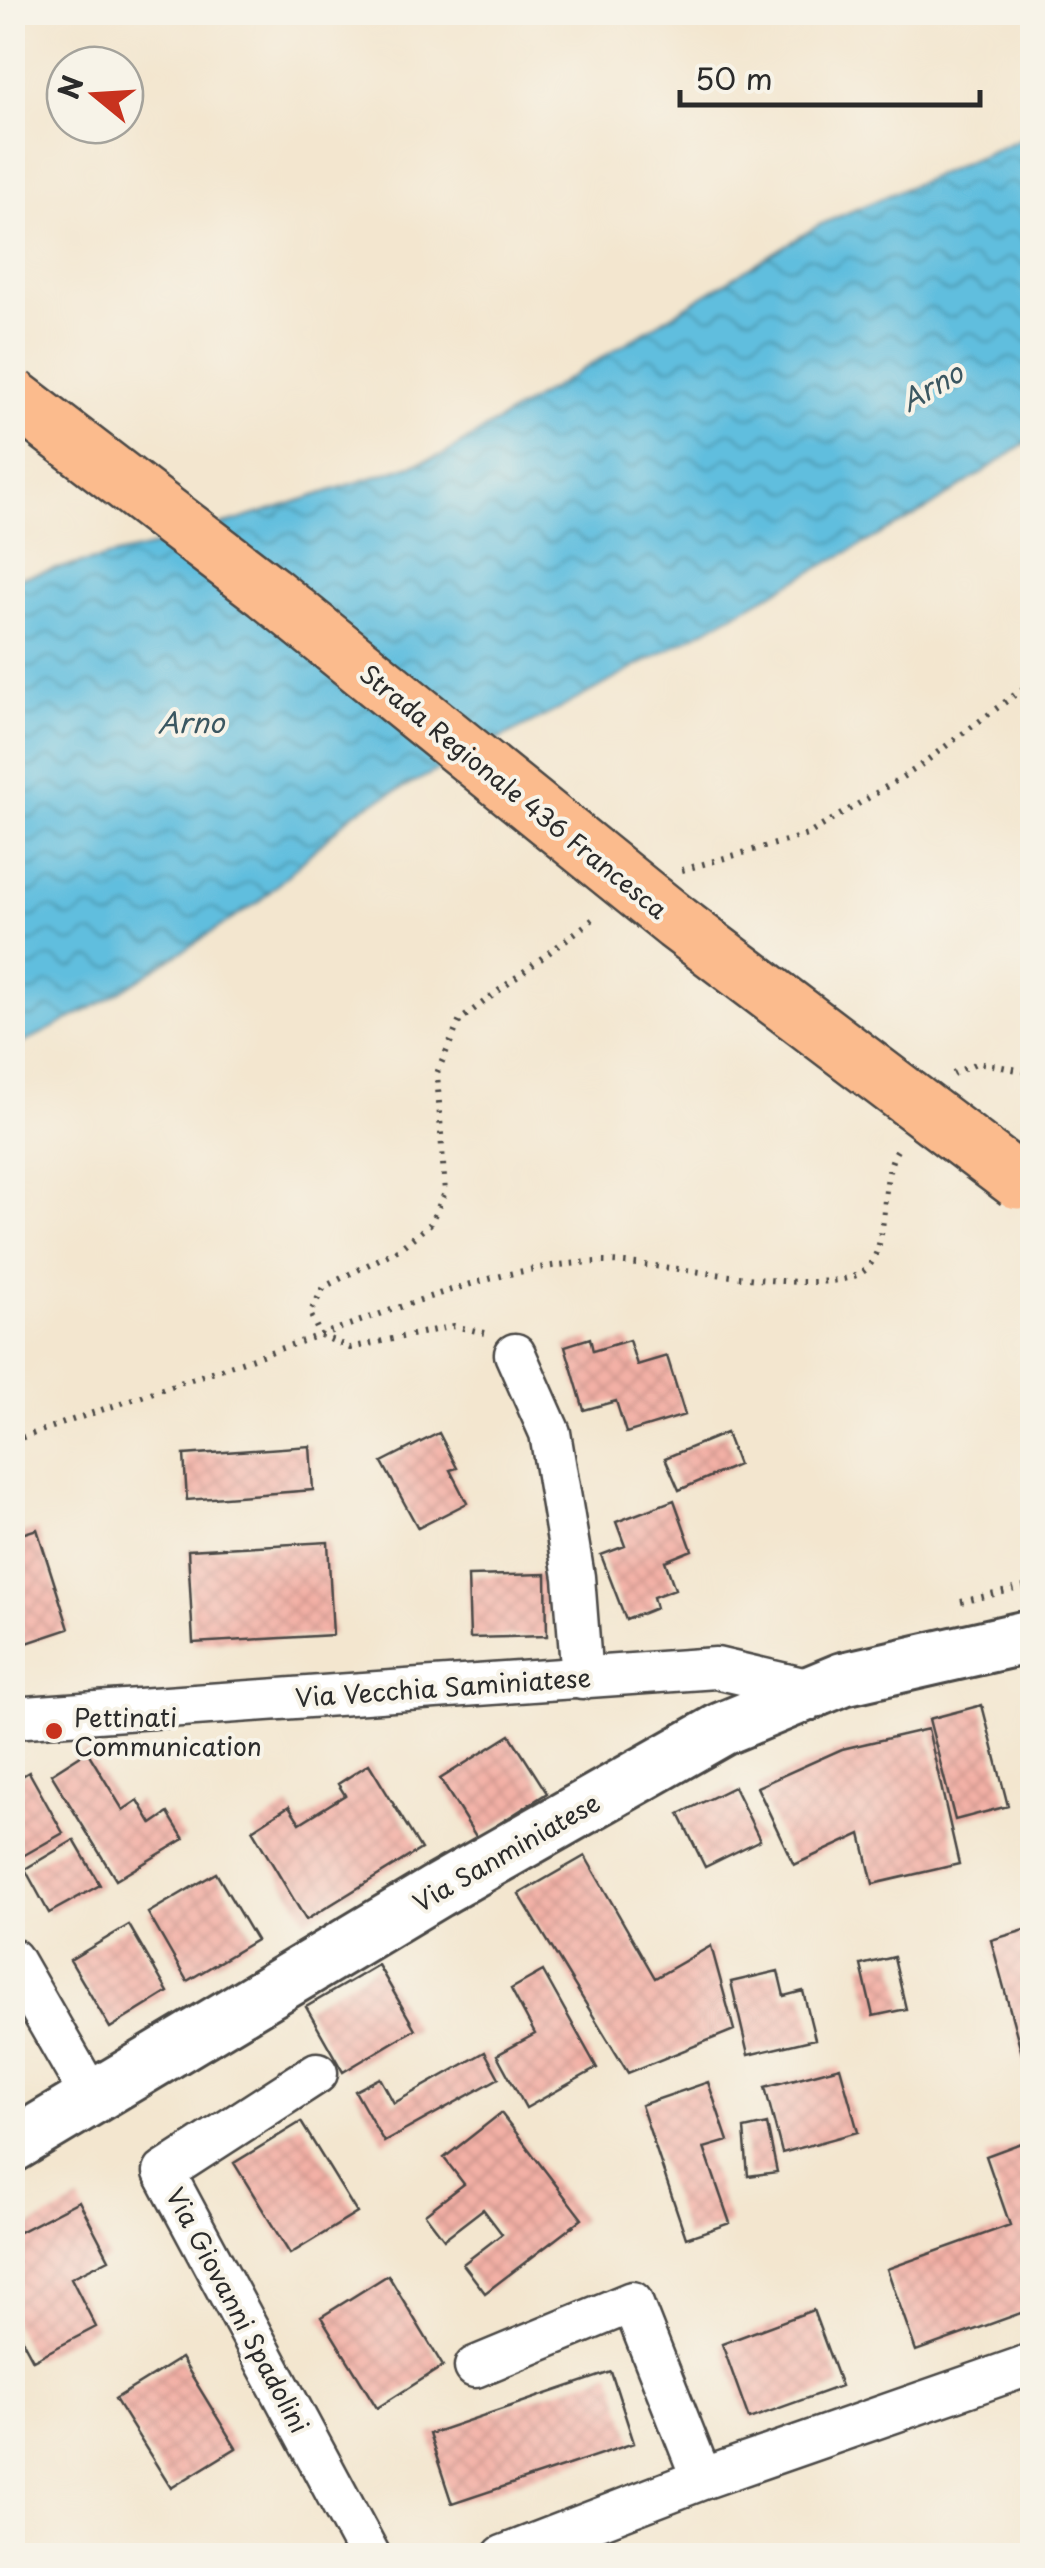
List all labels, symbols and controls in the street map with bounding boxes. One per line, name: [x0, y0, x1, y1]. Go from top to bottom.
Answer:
north arrow: [45, 45, 145, 145]
scale bar: [680, 45, 980, 107]
text: 50 m: [695, 55, 773, 100]
text: N: [46, 70, 94, 104]
water label: Arno: [891, 350, 972, 421]
street label: Strada Regionale 436 Francesca: [352, 655, 677, 928]
water label: Arno: [158, 700, 226, 743]
street label: Via Vecchia Saminiatese: [294, 1658, 592, 1716]
place label: Pettinati Communication: [74, 1698, 262, 1765]
marker: Pettinati Communication: [43, 1720, 65, 1742]
street label: Via Sanminiatese: [406, 1783, 606, 1921]
street label: Via Giovanni Spadolini: [157, 2180, 319, 2440]

